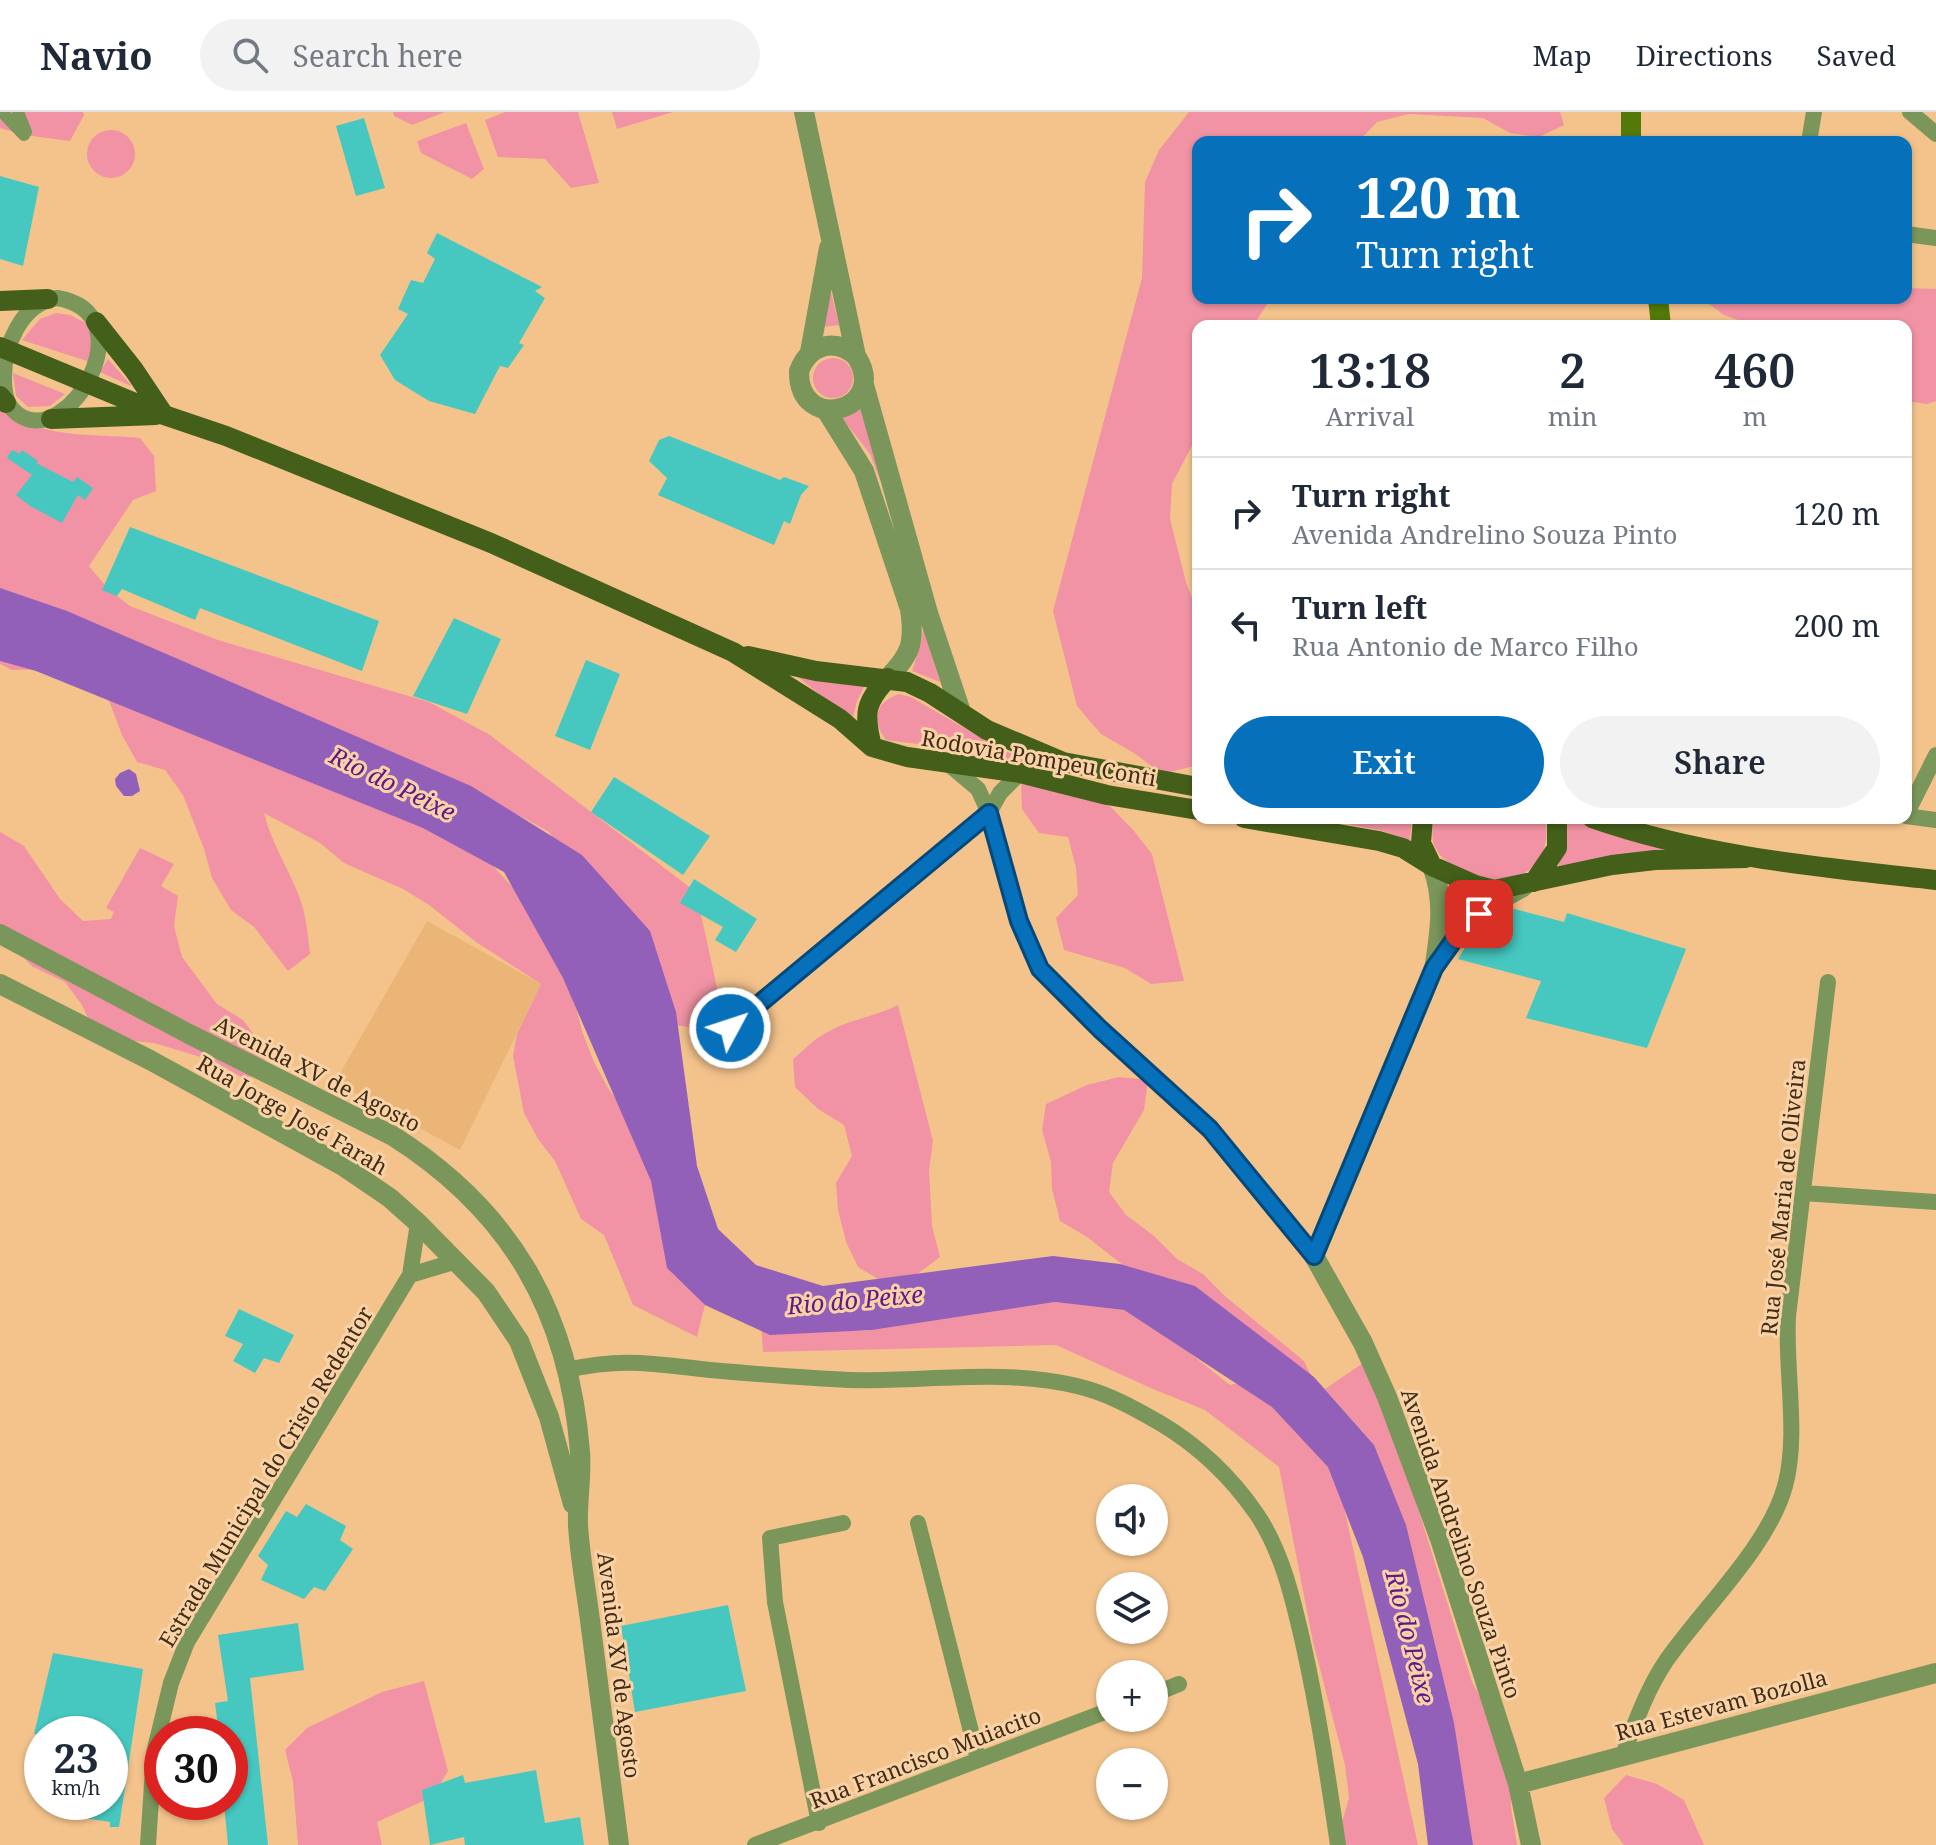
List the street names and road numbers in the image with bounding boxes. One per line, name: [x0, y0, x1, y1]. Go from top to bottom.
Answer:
street label: Rodovia Pompeu Conti: [919, 722, 1159, 792]
street label: Avenida XV de Agosto: [210, 1008, 426, 1138]
street label: Rua Jorge José Farah: [192, 1047, 394, 1181]
street label: Rua José Maria de Oliveira: [1753, 1057, 1811, 1337]
street label: Estrada Municipal do Cristo Redentor: [151, 1299, 379, 1652]
street label: Avenida Andrelino Souza Pinto: [1395, 1384, 1529, 1702]
street label: Avenida XV de Agosto: [591, 1550, 649, 1780]
street label: Rua Estevam Bozolla: [1612, 1661, 1830, 1747]
street label: Rua Francisco Muiacito: [805, 1699, 1045, 1815]

